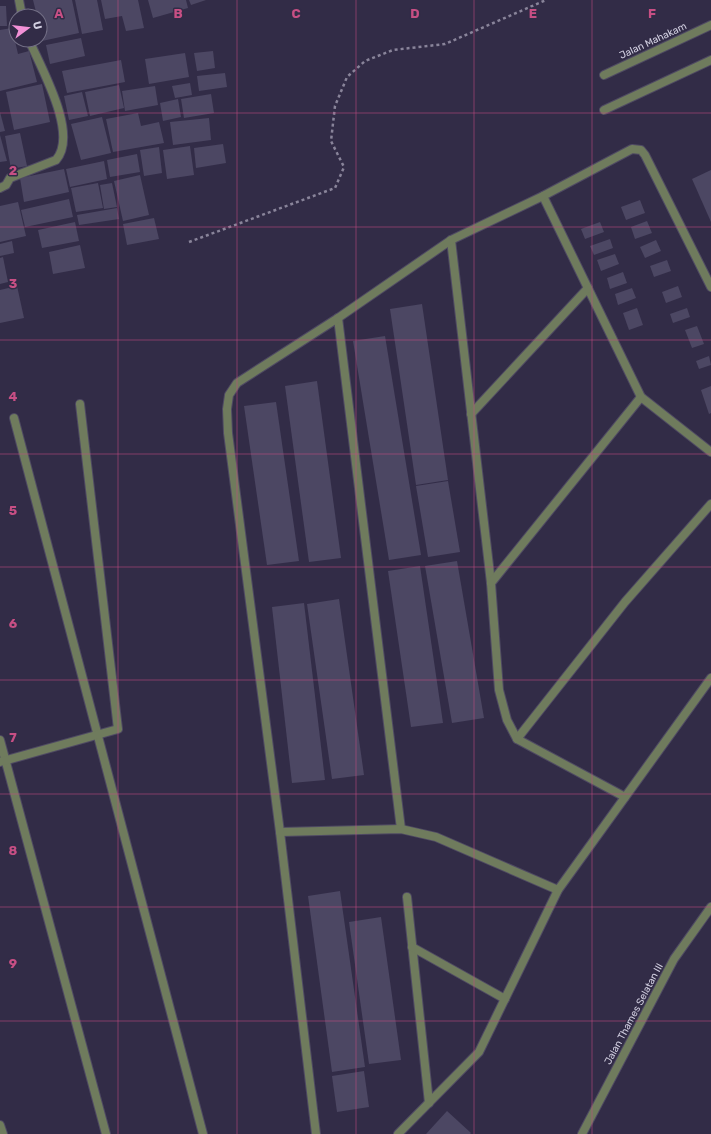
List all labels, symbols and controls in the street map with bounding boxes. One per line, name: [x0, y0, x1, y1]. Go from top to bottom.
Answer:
text: A: [54, 6, 64, 21]
text: B: [173, 6, 183, 21]
text: C: [291, 6, 301, 21]
text: D: [410, 6, 420, 21]
text: E: [529, 6, 537, 21]
text: F: [648, 6, 656, 21]
north arrow: [8, 8, 48, 48]
text: U: [30, 20, 44, 31]
street label: Jalan Mahakam: [617, 20, 689, 62]
text: 2: [9, 163, 17, 178]
text: 3: [9, 276, 18, 291]
text: 4: [9, 389, 18, 404]
text: 5: [9, 503, 17, 518]
text: 6: [9, 616, 18, 631]
text: 7: [9, 730, 17, 745]
text: 8: [9, 843, 18, 858]
text: 9: [9, 956, 17, 971]
street label: Jalan Thames Selatan III: [602, 961, 666, 1067]

